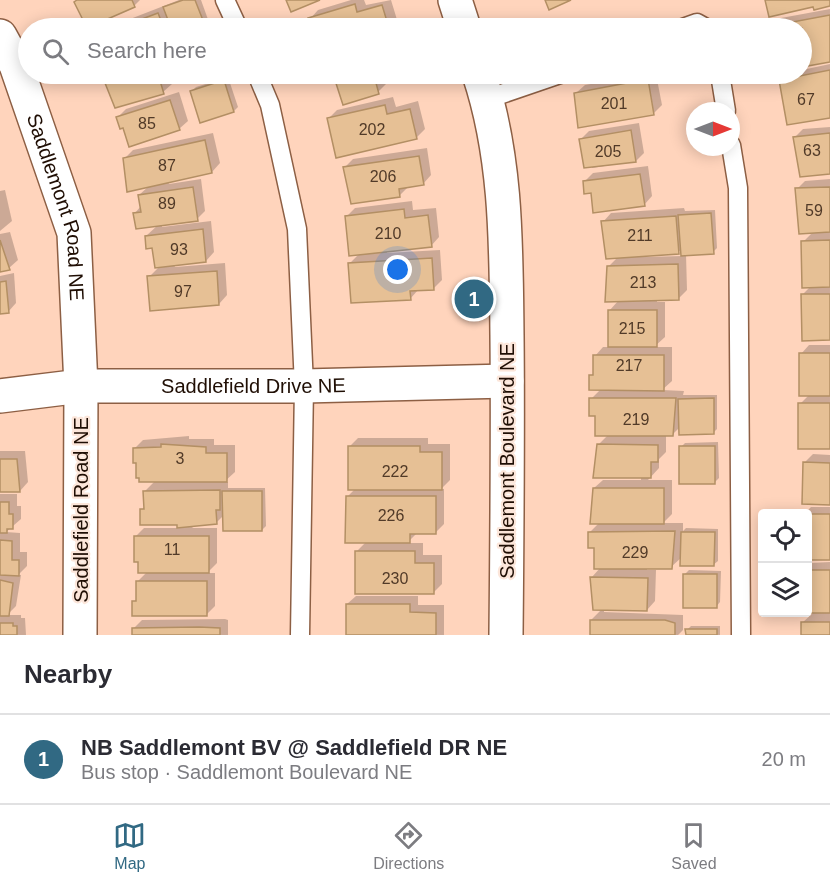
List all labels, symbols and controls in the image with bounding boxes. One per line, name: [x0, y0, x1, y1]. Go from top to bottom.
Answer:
search box: [18, 18, 812, 84]
icon: search: [39, 35, 72, 68]
text: Search here: [87, 38, 207, 63]
house number: 67: [797, 91, 815, 108]
house number: 201: [601, 95, 627, 112]
north arrow: [686, 102, 740, 156]
street label: Saddlemont Road NE: [23, 111, 88, 301]
house number: 85: [138, 115, 156, 132]
house number: 202: [359, 121, 385, 138]
house number: 63: [803, 142, 821, 159]
house number: 205: [595, 143, 621, 160]
house number: 87: [158, 157, 176, 174]
house number: 206: [370, 168, 396, 185]
house number: 89: [158, 195, 176, 212]
house number: 59: [805, 202, 823, 219]
house number: 210: [375, 225, 401, 242]
house number: 211: [627, 227, 653, 244]
house number: 93: [170, 241, 188, 258]
your location: [383, 255, 412, 284]
house number: 213: [630, 274, 656, 291]
pin: 1: [454, 276, 494, 322]
house number: 97: [174, 283, 192, 300]
house number: 215: [619, 320, 645, 337]
street label: Saddlemont Boulevard NE: [496, 343, 518, 579]
house number: 217: [616, 357, 642, 374]
street label: Saddlefield Drive NE: [161, 374, 346, 397]
house number: 219: [623, 411, 649, 428]
street label: Saddlefield Road NE: [70, 417, 92, 603]
house number: 3: [176, 450, 185, 467]
house number: 222: [382, 463, 408, 480]
house number: 226: [378, 507, 404, 524]
map controls: [758, 509, 812, 617]
button: locate: [758, 509, 812, 563]
house number: 11: [164, 541, 180, 558]
house number: 229: [622, 544, 648, 561]
button: layers: [758, 563, 812, 617]
house number: 230: [382, 570, 408, 587]
text: Nearby: [24, 659, 112, 689]
text: NB Saddlemont BV @ Saddlefield DR NE: [81, 735, 507, 760]
text: 1: [38, 748, 49, 770]
text: 20 m: [762, 748, 806, 770]
text: Bus stop · Saddlemont Boulevard NE: [81, 761, 412, 783]
tab: Map: [113, 819, 146, 873]
tab: Directions: [373, 819, 444, 873]
tab: Saved: [671, 819, 717, 873]

